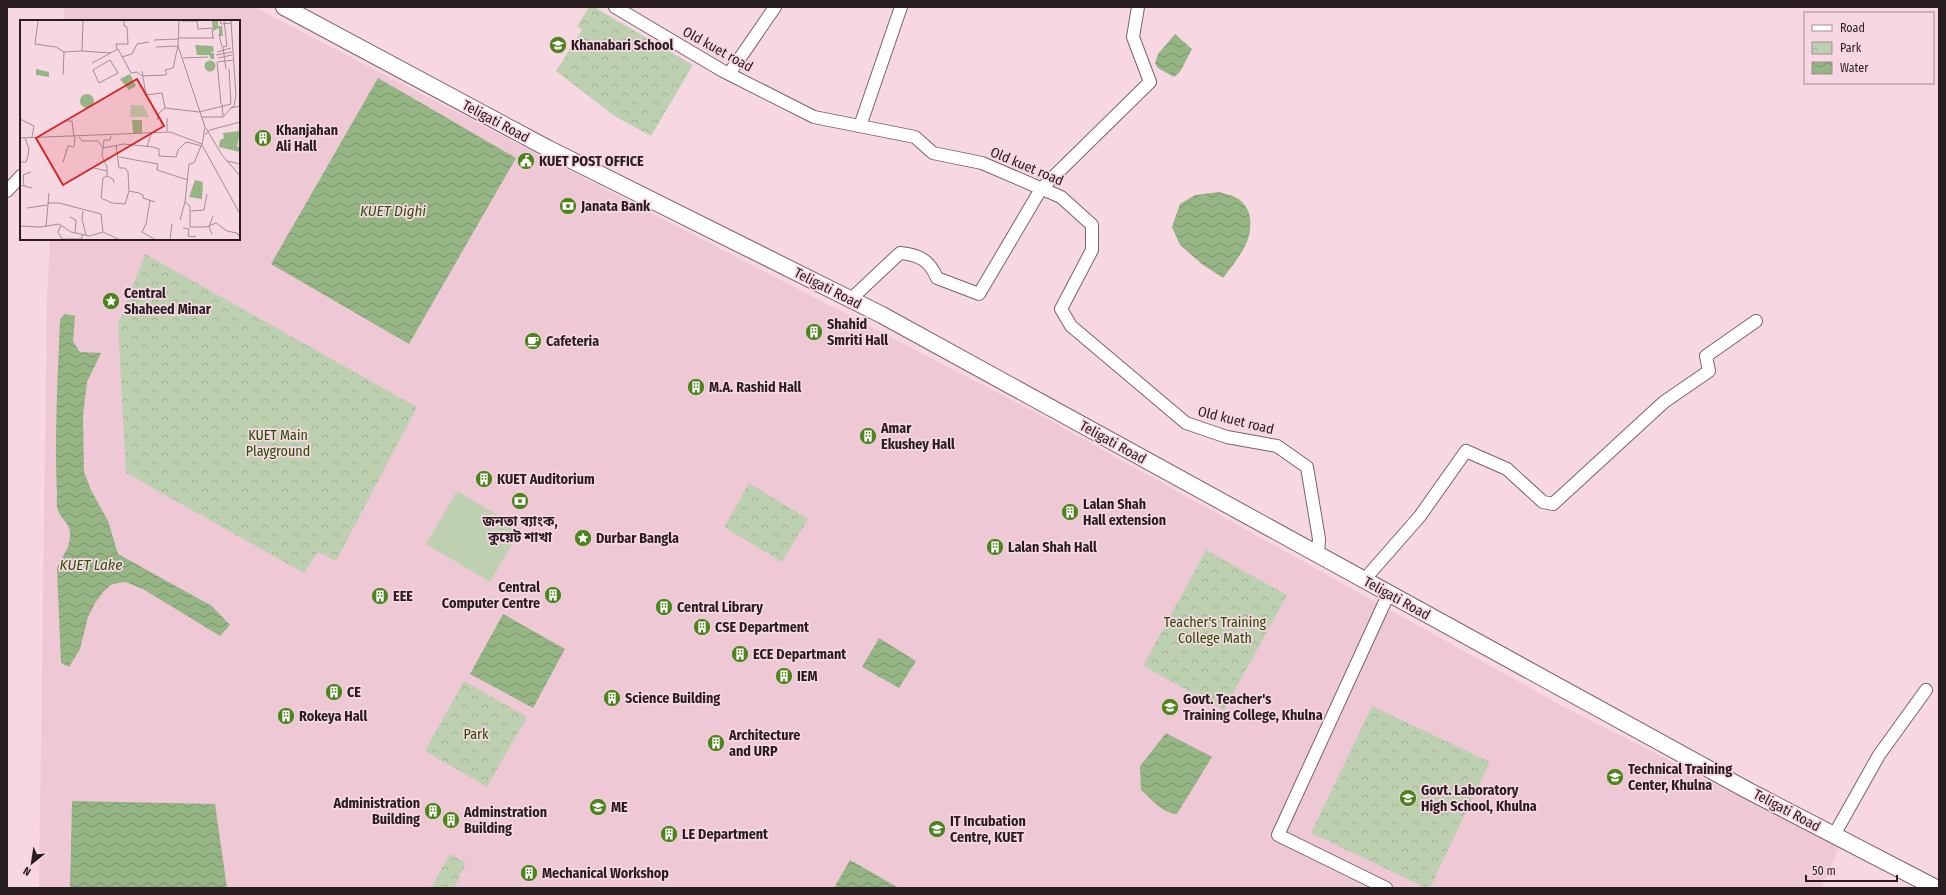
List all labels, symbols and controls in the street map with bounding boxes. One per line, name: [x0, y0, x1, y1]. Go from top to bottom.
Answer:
legend: [1804, 12, 1934, 84]
inset map: [20, 20, 240, 240]
text: Road: [1840, 21, 1865, 35]
street label: Old kuet road: [680, 23, 756, 76]
school or university icon: Khanabari School: [548, 35, 568, 55]
place label: Khanabari School: [571, 37, 673, 54]
text: Park: [1840, 41, 1862, 55]
text: Water: [1840, 61, 1869, 75]
street label: Teligati Road: [459, 97, 532, 146]
place label: Khanjahan Ali Hall: [275, 122, 338, 155]
building icon: Khanjahan Ali Hall: [253, 128, 273, 148]
street label: Old kuet road: [988, 143, 1066, 189]
public building icon: KUET POST OFFICE: [516, 151, 536, 171]
place label: KUET POST OFFICE: [539, 153, 644, 170]
bank icon: Janata Bank: [558, 196, 578, 216]
place label: Janata Bank: [580, 198, 651, 215]
water label: KUET Dighi: [360, 202, 426, 220]
street label: Teligati Road: [791, 264, 864, 313]
place label: Central Shaheed Minar: [124, 285, 212, 318]
place icon: Central Shaheed Minar: [101, 291, 121, 311]
place label: Shahid Smriti Hall: [827, 316, 888, 349]
building icon: Shahid Smriti Hall: [804, 322, 824, 342]
cafe icon: Cafeteria: [523, 331, 543, 351]
place label: Cafeteria: [546, 333, 599, 350]
building icon: M.A. Rashid Hall: [686, 377, 706, 397]
place label: M.A. Rashid Hall: [709, 379, 802, 396]
street label: Old kuet road: [1196, 403, 1276, 438]
street label: Teligati Road: [1077, 417, 1149, 468]
place label: Amar Ekushey Hall: [880, 420, 955, 453]
building icon: Amar Ekushey Hall: [858, 426, 878, 446]
park label: KUET Main Playground: [246, 427, 310, 460]
building icon: KUET Auditorium: [474, 469, 494, 489]
place label: KUET Auditorium: [497, 471, 595, 488]
bank icon: জনতা ব্যাংক, কুয়েট শাখা: [510, 491, 530, 511]
place label: Lalan Shah Hall extension: [1083, 496, 1166, 529]
building icon: Lalan Shah Hall extension: [1060, 502, 1080, 522]
place label: জনতা ব্যাংক, কুয়েট শাখা: [481, 513, 558, 546]
place icon: Durbar Bangla: [573, 528, 593, 548]
place label: Durbar Bangla: [596, 530, 679, 547]
building icon: Lalan Shah Hall: [985, 537, 1005, 557]
place label: Lalan Shah Hall: [1008, 539, 1097, 556]
water label: KUET Lake: [60, 556, 122, 574]
street label: Teligati Road: [1361, 573, 1433, 624]
place label: Central Computer Centre: [442, 579, 540, 612]
building icon: Central Computer Centre: [543, 585, 563, 605]
building icon: EEE: [370, 586, 390, 606]
place label: EEE: [393, 588, 413, 605]
building icon: Central Library: [654, 597, 674, 617]
place label: Central Library: [677, 599, 763, 616]
park label: Teacher's Training College Math: [1164, 614, 1267, 647]
building icon: CSE Department: [692, 617, 712, 637]
place label: CSE Department: [715, 619, 810, 636]
building icon: ECE Departmant: [730, 644, 750, 664]
place label: ECE Departmant: [753, 646, 847, 663]
building icon: IEM: [774, 666, 794, 686]
place label: IEM: [797, 668, 817, 685]
building icon: CE: [324, 682, 344, 702]
place label: CE: [347, 684, 361, 701]
building icon: Science Building: [602, 688, 622, 708]
place label: Science Building: [625, 690, 720, 707]
place label: Govt. Teacher's Training College, Khulna: [1183, 691, 1323, 724]
school or university icon: Govt. Teacher's Training College, Khulna: [1160, 697, 1180, 717]
building icon: Rokeya Hall: [276, 706, 296, 726]
place label: Rokeya Hall: [299, 708, 367, 725]
park label: Park: [464, 726, 489, 743]
place label: Architecture and URP: [728, 727, 800, 760]
building icon: Architecture and URP: [706, 733, 726, 753]
place label: Technical Training Center, Khulna: [1628, 761, 1732, 794]
school or university icon: Technical Training Center, Khulna: [1605, 767, 1625, 787]
place label: Govt. Laboratory High School, Khulna: [1421, 782, 1537, 815]
street label: Teligati Road: [1750, 786, 1823, 835]
school or university icon: Govt. Laboratory High School, Khulna: [1398, 788, 1418, 808]
place label: Administration Building: [332, 795, 420, 828]
school or university icon: ME: [588, 797, 608, 817]
place label: ME: [611, 799, 628, 816]
building icon: Administration Building: [423, 801, 443, 821]
place label: Adminstration Building: [463, 804, 547, 837]
building icon: Adminstration Building: [441, 810, 461, 830]
place label: IT Incubation Centre, KUET: [950, 813, 1026, 846]
school or university icon: IT Incubation Centre, KUET: [927, 819, 947, 839]
building icon: LE Department: [659, 824, 679, 844]
place label: LE Department: [682, 826, 769, 843]
north arrow: [12, 843, 52, 883]
scale bar: [1806, 857, 1897, 883]
building icon: Mechanical Workshop: [519, 863, 539, 883]
text: N: [21, 864, 33, 879]
text: 50 m: [1812, 864, 1836, 878]
place label: Mechanical Workshop: [542, 865, 669, 882]

